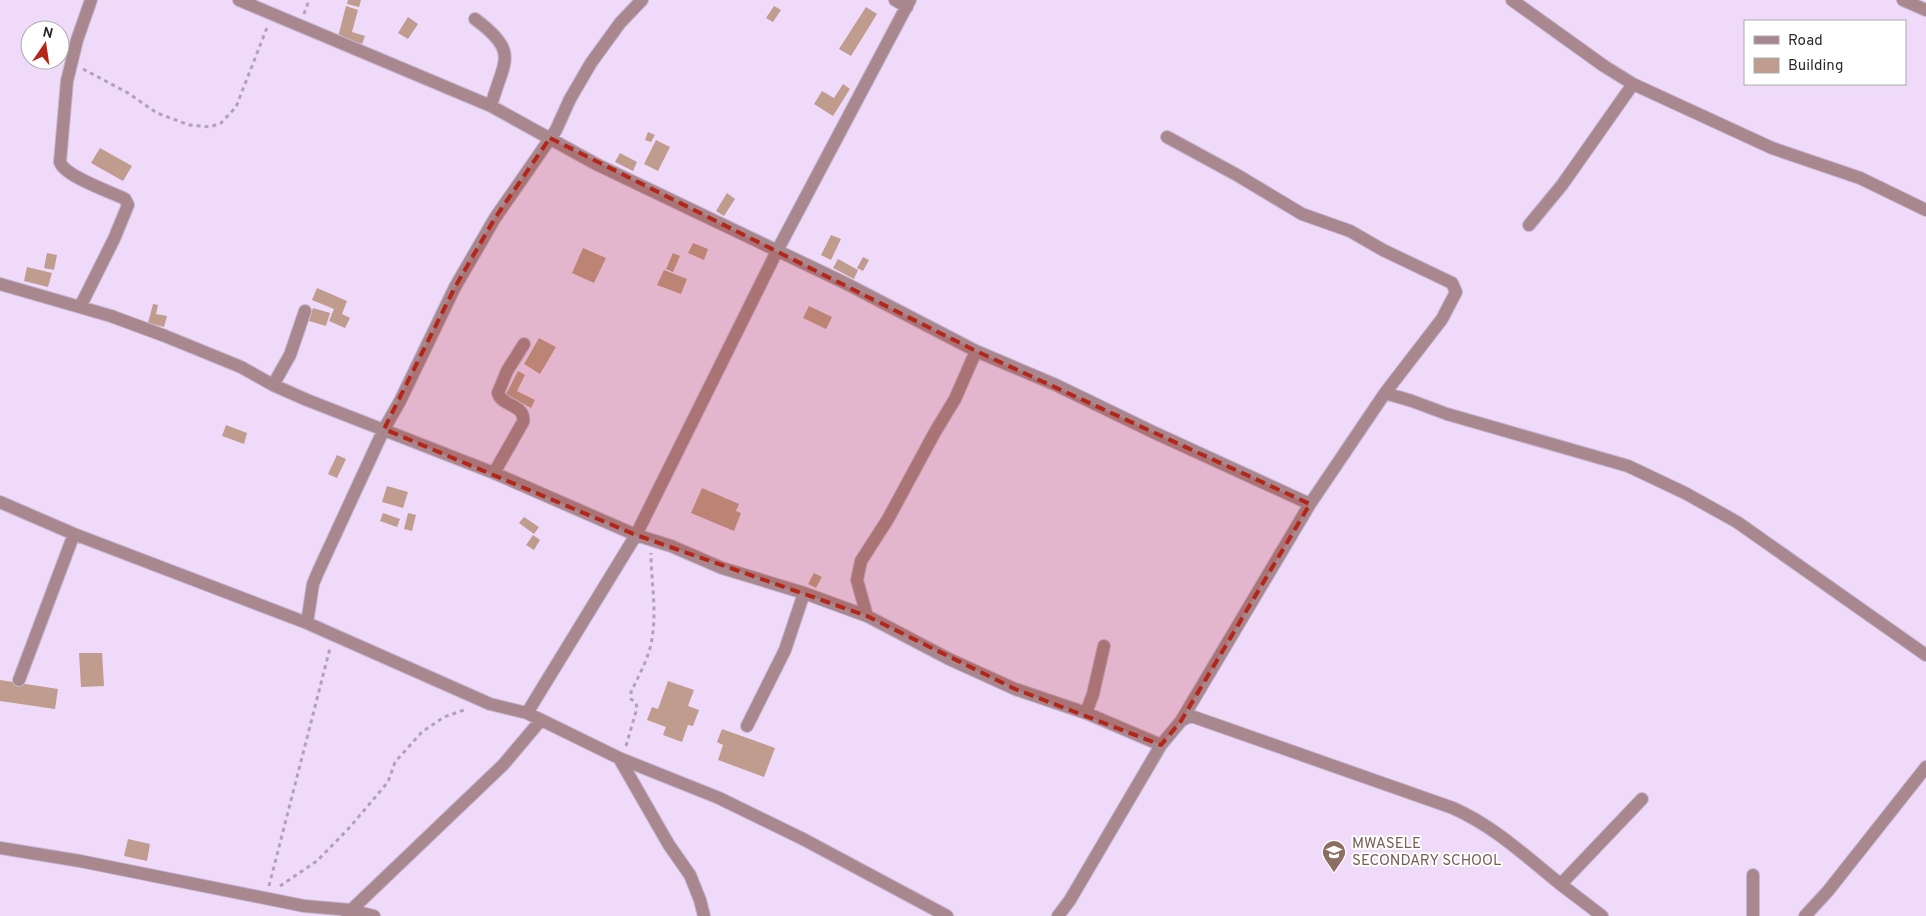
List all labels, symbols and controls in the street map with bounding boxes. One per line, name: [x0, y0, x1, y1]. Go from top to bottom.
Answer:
north arrow: [20, 20, 70, 70]
legend: [1744, 20, 1906, 85]
text: N: [41, 24, 54, 43]
text: Road: [1788, 32, 1823, 51]
text: Building: [1788, 57, 1843, 76]
place label: MWASELE SECONDARY SCHOOL: [1352, 835, 1501, 871]
school or university icon: MWASELE SECONDARY SCHOOL: [1321, 839, 1347, 873]

